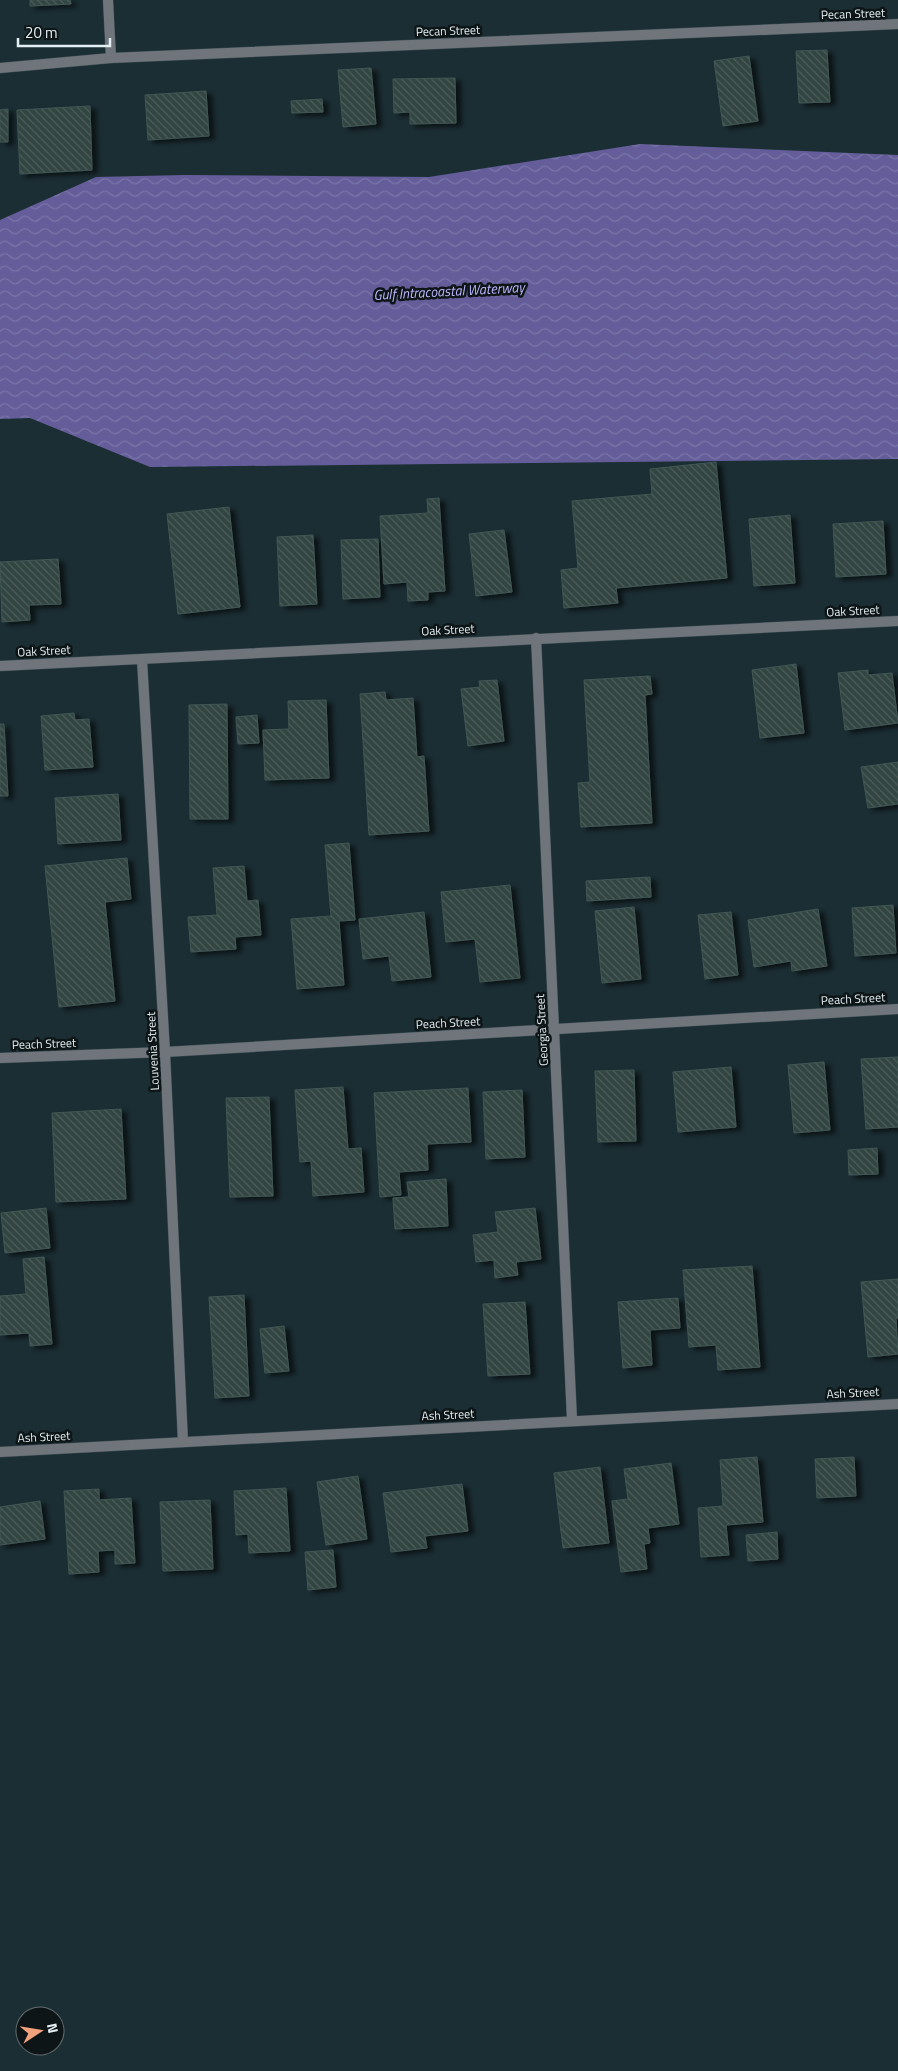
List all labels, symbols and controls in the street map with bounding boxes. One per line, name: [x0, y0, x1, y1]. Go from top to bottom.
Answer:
street label: Pecan Street: [820, 3, 886, 24]
scale bar: [18, 15, 110, 47]
street label: Pecan Street: [415, 20, 481, 41]
text: 20 m: [25, 21, 58, 44]
water label: Gulf Intracoastal Waterway: [373, 276, 527, 305]
street label: Oak Street: [826, 600, 881, 621]
street label: Oak Street: [421, 619, 476, 640]
street label: Oak Street: [17, 640, 72, 661]
street label: Peach Street: [820, 987, 886, 1010]
street label: Georgia Street: [530, 993, 553, 1067]
street label: Louvenia Street: [141, 1010, 164, 1091]
street label: Peach Street: [415, 1011, 481, 1034]
street label: Peach Street: [11, 1033, 77, 1054]
street label: Ash Street: [826, 1382, 881, 1403]
street label: Ash Street: [421, 1404, 476, 1425]
street label: Ash Street: [17, 1426, 72, 1447]
north arrow: [15, 2006, 65, 2056]
text: N: [42, 2021, 64, 2035]

